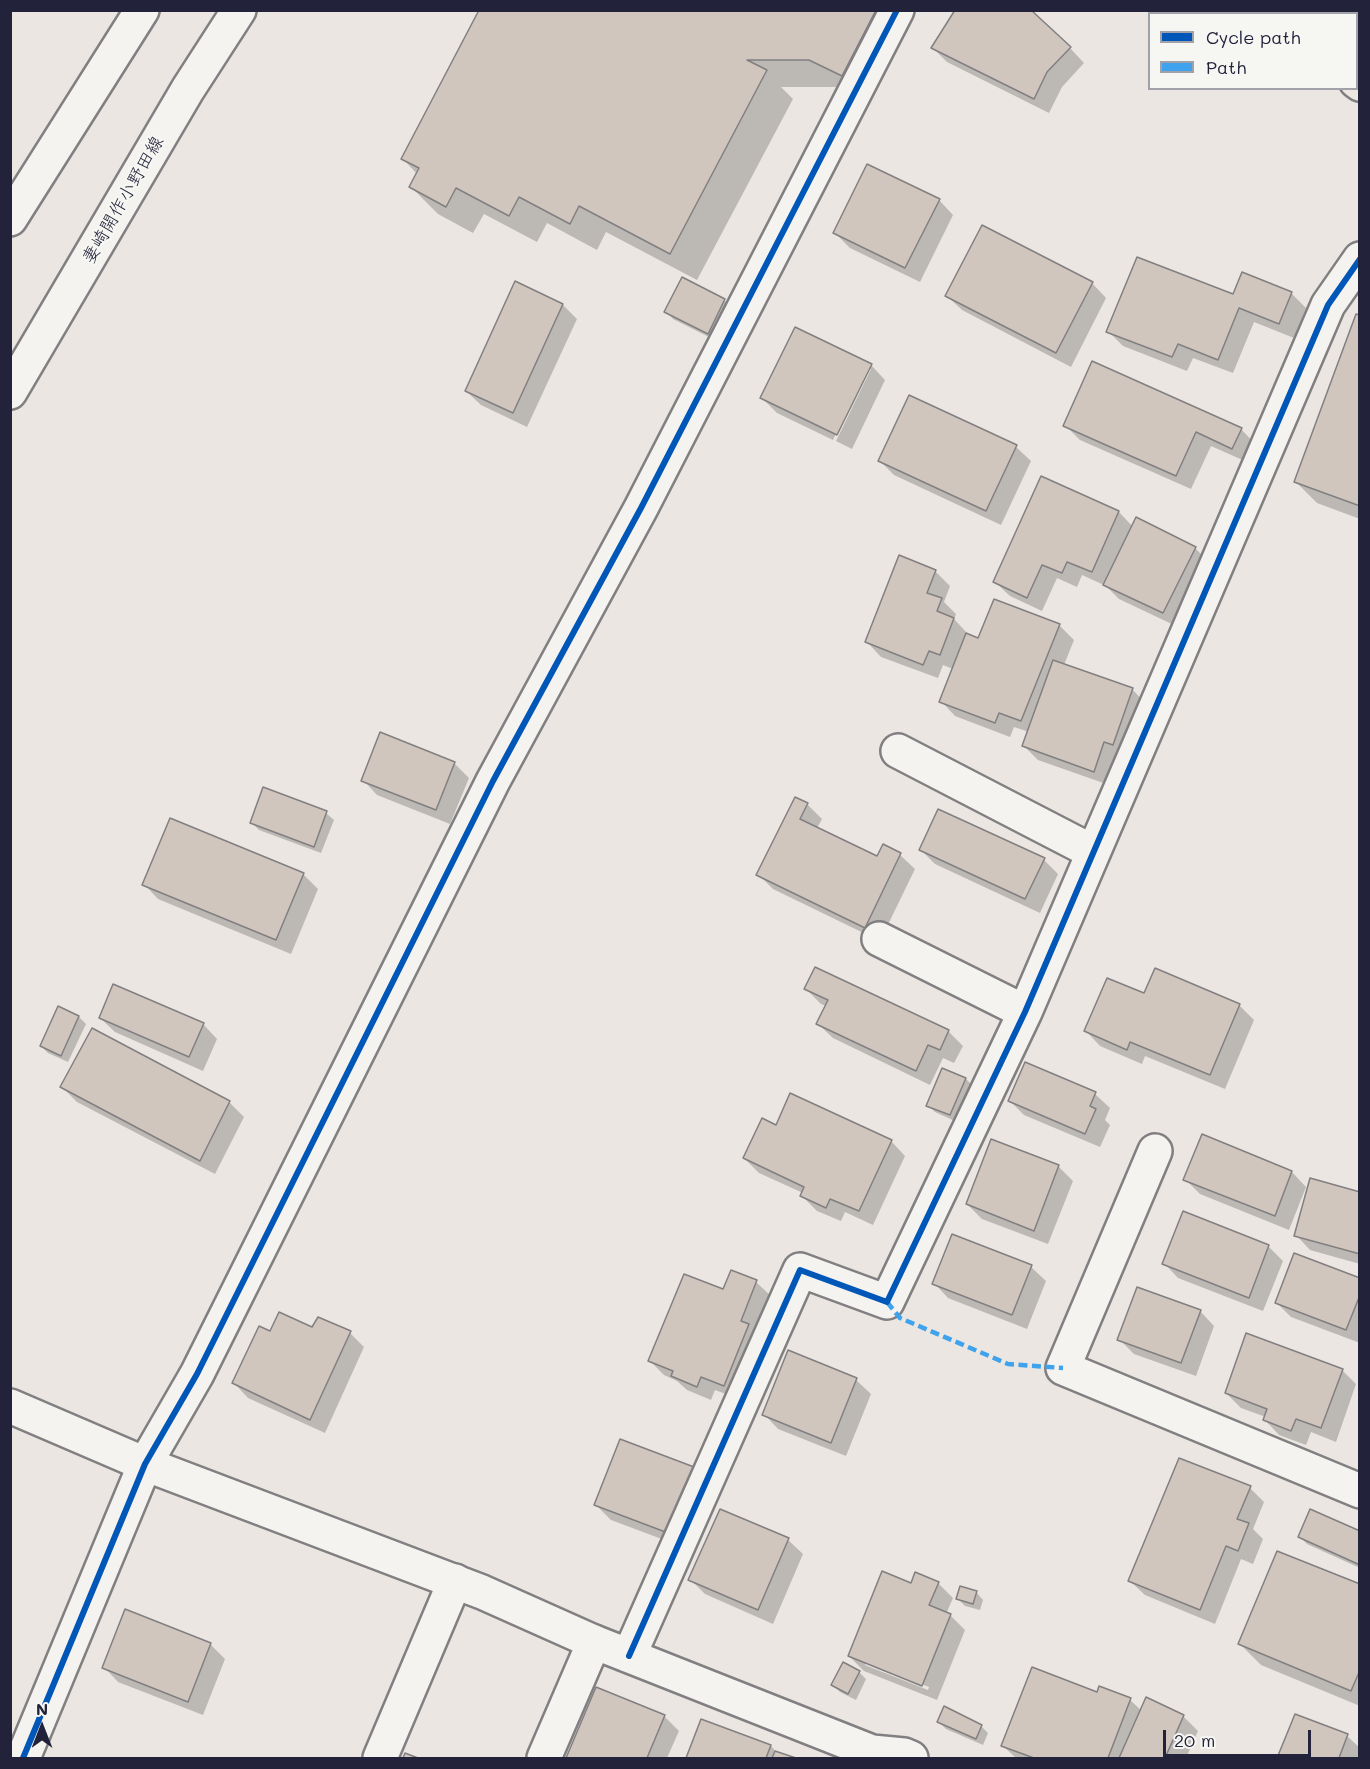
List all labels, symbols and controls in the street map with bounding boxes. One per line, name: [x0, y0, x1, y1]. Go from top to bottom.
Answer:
legend: [1148, 12, 1358, 90]
text: Cycle path: [1206, 25, 1301, 49]
text: Path: [1206, 55, 1246, 79]
street label: 妻崎開作小野田線: [78, 132, 168, 268]
north arrow: [12, 1697, 72, 1757]
text: N: [36, 1698, 48, 1719]
scale bar: [1166, 1718, 1314, 1756]
text: 20 m: [1174, 1728, 1215, 1752]

